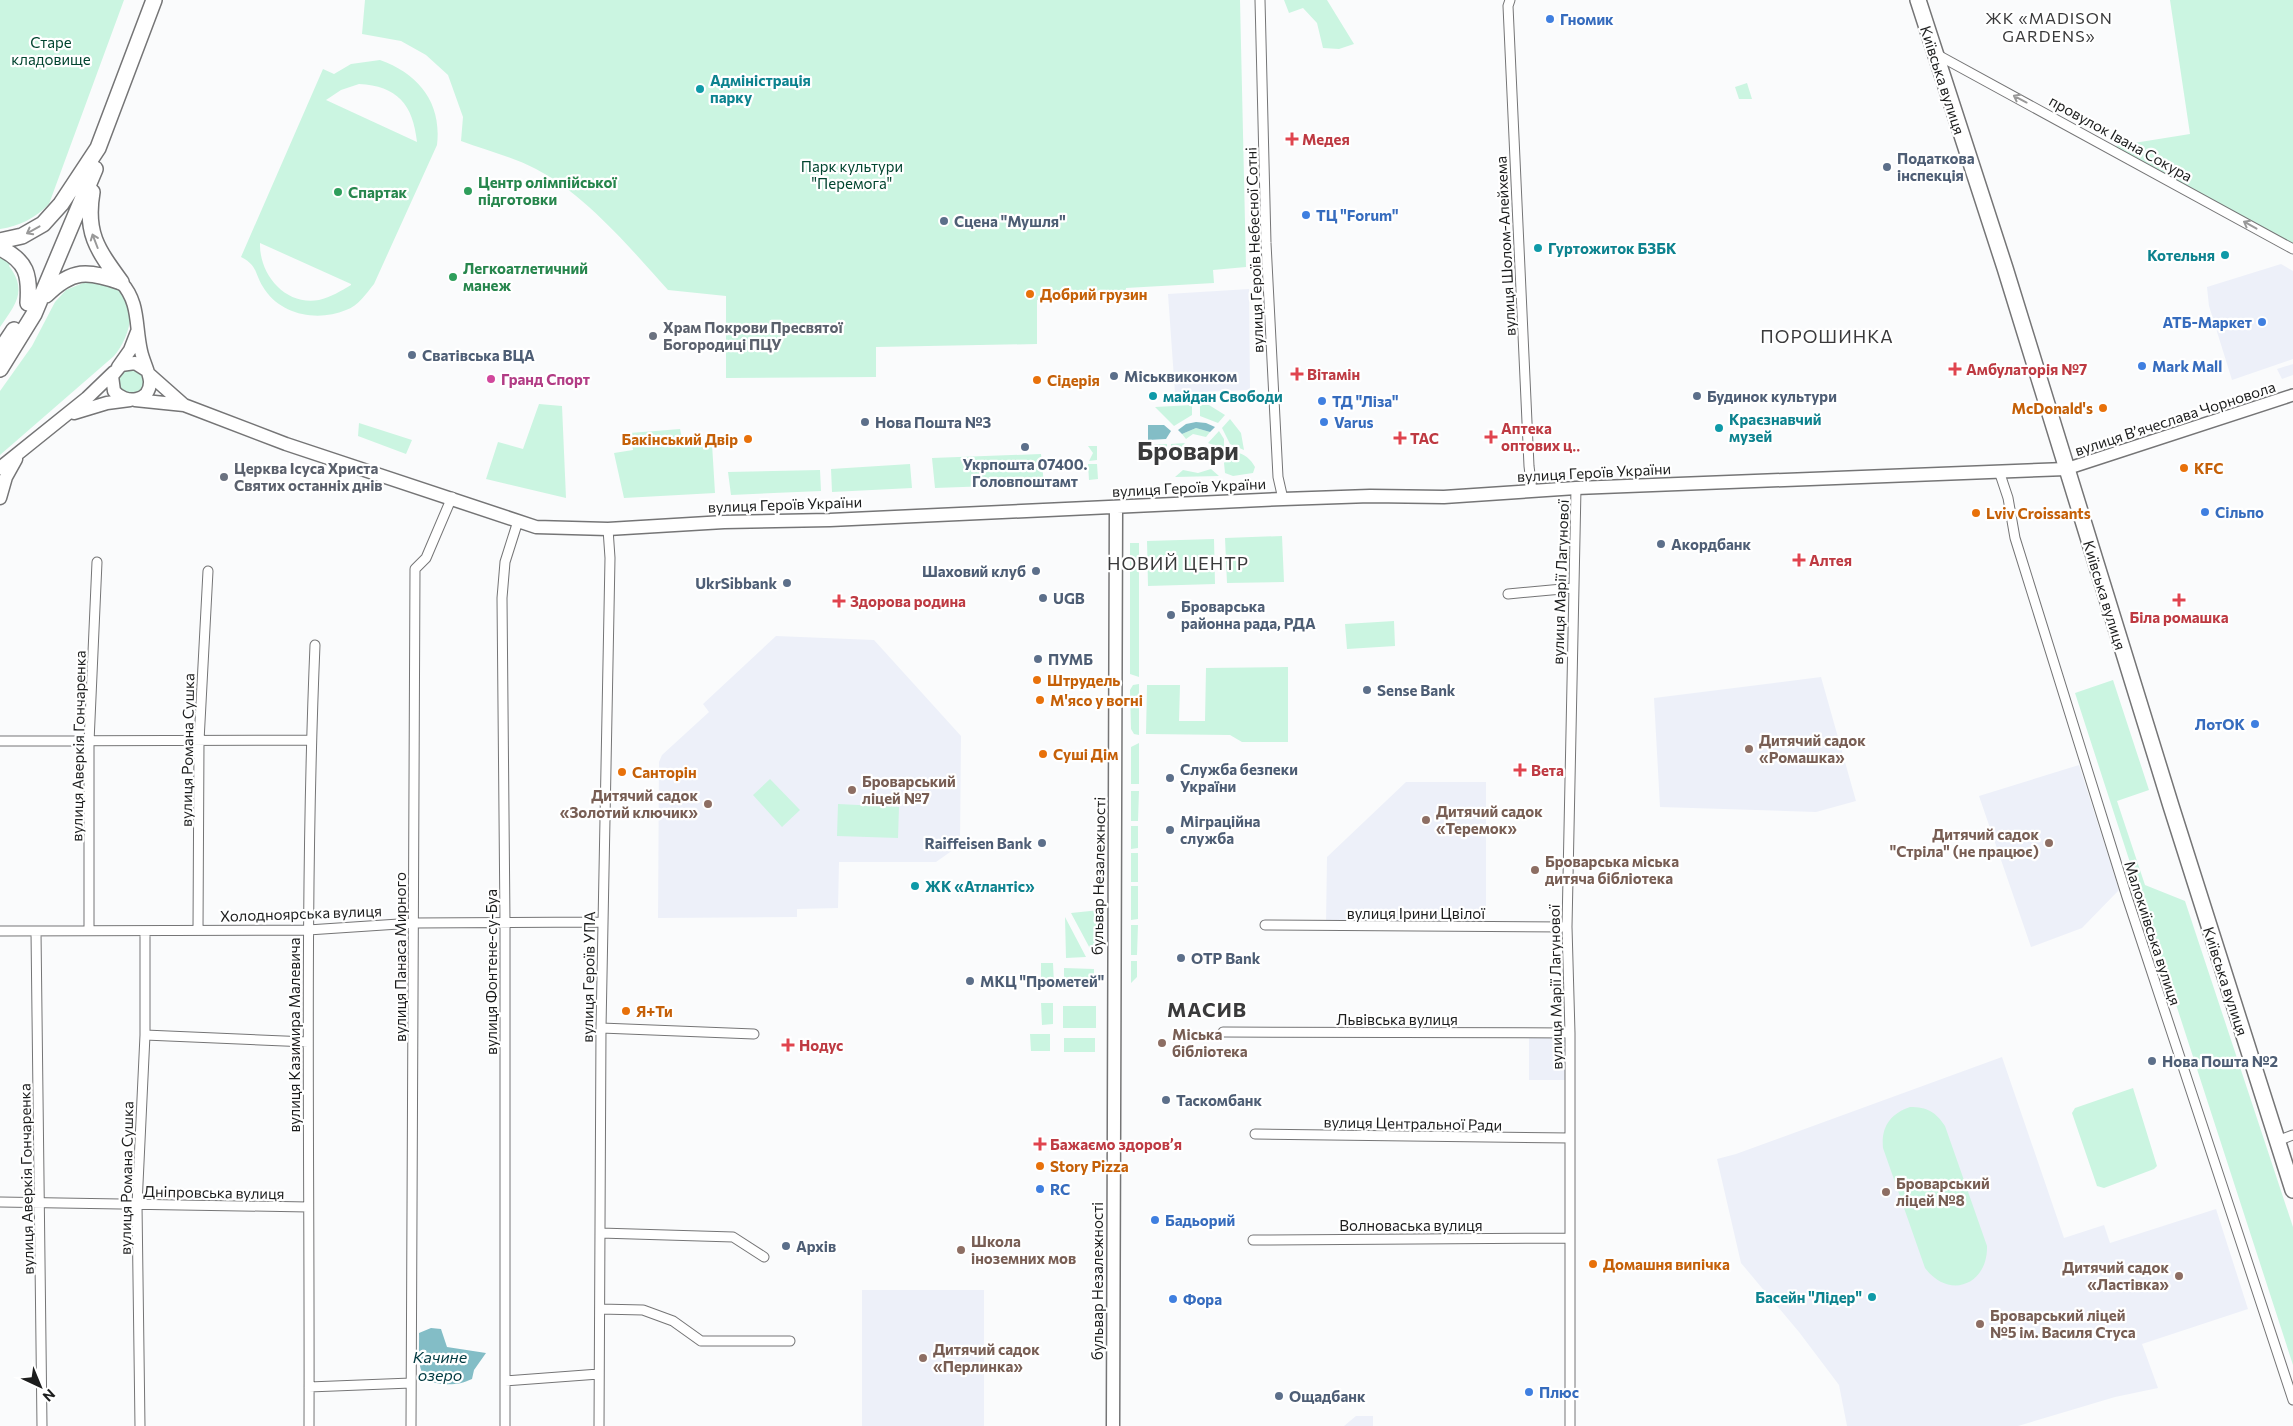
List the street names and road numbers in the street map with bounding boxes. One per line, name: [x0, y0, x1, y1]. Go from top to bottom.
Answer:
street label: Київська вулиця: [1917, 23, 1969, 137]
street label: провулок Івана Сокура: [2046, 91, 2196, 185]
street label: вулиця Героїв Небесної Сотні: [1241, 147, 1267, 353]
street label: вулиця Шолом-Алейхема: [1491, 156, 1519, 336]
street label: вулиця Вʼячеслава Чорновола: [2072, 377, 2278, 459]
street label: вулиця Героїв України: [1516, 459, 1672, 485]
street label: вулиця Героїв України: [1111, 474, 1267, 500]
street label: вулиця Героїв України: [708, 492, 862, 516]
street label: вулиця Марії Лагунової: [1548, 498, 1572, 665]
street label: Київська вулиця: [2080, 538, 2130, 652]
street label: вулиця Аверкія Гончаренка: [67, 650, 89, 842]
street label: вулиця Романа Сушка: [177, 673, 197, 827]
street label: бульвар Незалежності: [1088, 797, 1108, 955]
street label: Малокиївська вулиця: [2121, 858, 2185, 1008]
street label: вулиця Панаса Мирного: [391, 872, 409, 1042]
street label: вулиця Фонтене-су-Буа: [482, 889, 500, 1055]
street label: Холодноярська вулиця: [220, 901, 382, 925]
street label: вулиця Марії Лагунової: [1545, 903, 1565, 1070]
street label: вулиця Ірини Цвілої: [1347, 904, 1486, 922]
street label: вулиця Героїв УПА: [578, 911, 598, 1043]
street label: Київська вулиця: [2200, 924, 2252, 1038]
street label: вулиця Казимира Малевича: [285, 937, 303, 1133]
street label: Львівська вулиця: [1336, 1010, 1458, 1028]
street label: вулиця Аверкія Гончаренка: [15, 1083, 37, 1275]
street label: вулиця Романа Сушка: [116, 1101, 136, 1255]
street label: вулиця Центральної Ради: [1324, 1112, 1502, 1134]
street label: Дніпровська вулиця: [143, 1182, 285, 1202]
street label: бульвар Незалежності: [1088, 1202, 1106, 1360]
street label: Волноваська вулиця: [1339, 1216, 1483, 1234]

